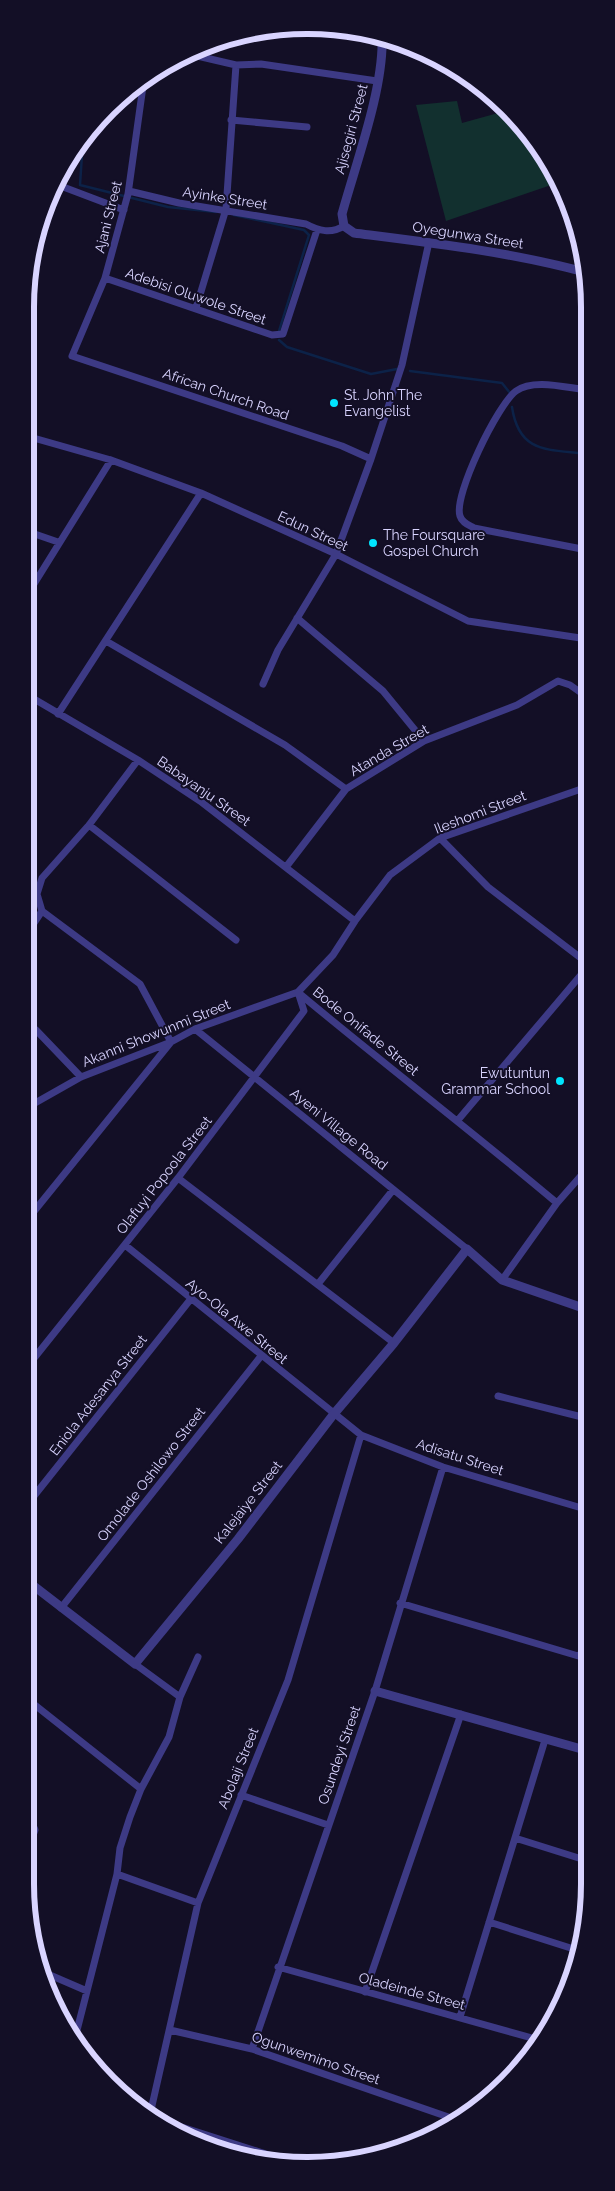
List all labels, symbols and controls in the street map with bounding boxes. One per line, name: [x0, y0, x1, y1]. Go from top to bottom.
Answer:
street label: Ajisegiri Street: [331, 82, 371, 176]
street label: Ajani Street: [91, 179, 125, 255]
street label: Ayinke Street: [182, 183, 269, 213]
street label: Oyegunwa Street: [411, 218, 525, 252]
street label: Adebisi Oluwole Street: [124, 264, 269, 328]
street label: African Church Road: [161, 365, 291, 423]
place label: St. John The Evangelist: [344, 387, 422, 419]
marker: St. John The Evangelist: [328, 397, 340, 409]
street label: Edun Street: [275, 508, 351, 554]
place label: The Foursquare Gospel Church: [383, 527, 485, 559]
marker: The Foursquare Gospel Church: [367, 537, 379, 549]
street label: Atanda Street: [347, 721, 432, 779]
street label: Babayanju Street: [154, 753, 254, 829]
street label: Ileshomi Street: [432, 787, 528, 837]
street label: Bode Onifade Street: [310, 983, 422, 1079]
street label: Akanni Showunmi Street: [80, 996, 233, 1070]
place label: Ewutuntun Grammar School: [441, 1065, 550, 1097]
marker: Ewutuntun Grammar School: [554, 1075, 566, 1087]
street label: Ayeni Village Road: [287, 1085, 391, 1173]
street label: Olafuyi Popoola Street: [113, 1113, 215, 1237]
street label: Ayo-Ola Awe Street: [183, 1275, 291, 1367]
street label: Eniola Adesanya Street: [46, 1331, 150, 1458]
street label: Omolade Oshilowo Street: [94, 1404, 209, 1544]
street label: Adisatu Street: [414, 1435, 506, 1479]
street label: Kalejaiye Street: [211, 1457, 285, 1546]
street label: Osundeyi Street: [315, 1703, 364, 1807]
street label: Abolaji Street: [214, 1725, 262, 1811]
street label: Oladeinde Street: [357, 1969, 467, 2013]
street label: Ogunwemimo Street: [250, 2029, 382, 2088]

